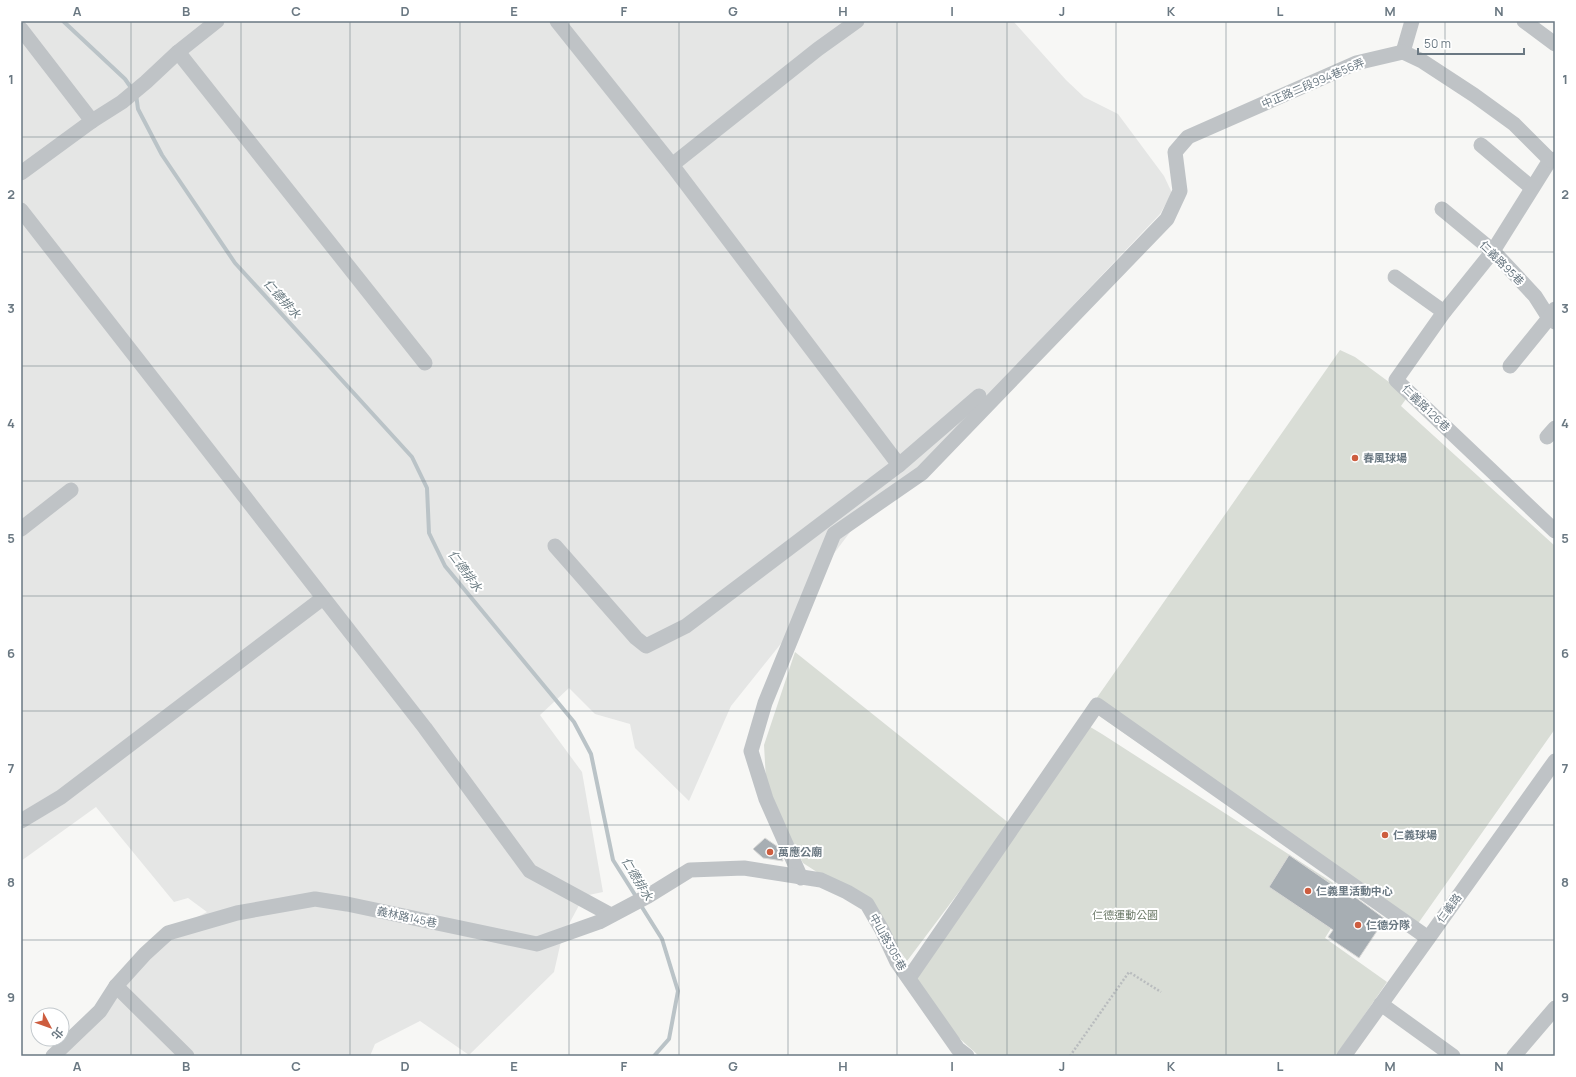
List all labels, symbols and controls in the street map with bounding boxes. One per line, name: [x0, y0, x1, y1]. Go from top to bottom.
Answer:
text: A: [73, 2, 82, 20]
text: B: [182, 2, 190, 20]
text: C: [291, 2, 301, 20]
text: D: [400, 2, 410, 20]
text: E: [510, 2, 518, 20]
text: F: [621, 2, 628, 20]
text: G: [728, 2, 738, 20]
text: H: [838, 2, 848, 20]
text: I: [950, 2, 954, 20]
text: J: [1059, 2, 1065, 20]
text: K: [1167, 2, 1176, 20]
text: L: [1277, 2, 1284, 20]
text: M: [1384, 2, 1396, 20]
text: N: [1494, 2, 1504, 20]
scale bar: [1418, 30, 1524, 56]
text: 50 m: [1424, 35, 1451, 52]
street label: 中正路二段994巷56弄: [1259, 54, 1367, 111]
text: 1: [8, 70, 14, 88]
text: 1: [1562, 70, 1568, 88]
text: 2: [7, 185, 15, 203]
text: 2: [1561, 185, 1569, 203]
street label: 仁義路95巷: [1477, 237, 1528, 288]
water label: 仁德排水: [260, 275, 305, 323]
text: 3: [7, 299, 15, 317]
text: 3: [1561, 299, 1569, 317]
street label: 仁義路126巷: [1399, 381, 1454, 434]
text: 4: [7, 414, 15, 432]
text: 4: [1561, 414, 1569, 432]
place label: 春風球場: [1363, 450, 1407, 465]
marker: 春風球場: [1350, 453, 1360, 463]
text: 5: [7, 529, 15, 547]
text: 5: [1561, 529, 1569, 547]
water label: 仁德排水: [444, 546, 487, 596]
text: 6: [7, 644, 15, 662]
text: 6: [1561, 644, 1569, 662]
text: 7: [8, 759, 15, 777]
text: 7: [1562, 759, 1569, 777]
place label: 仁義球場: [1393, 827, 1437, 842]
marker: 仁義球場: [1380, 830, 1390, 840]
place label: 萬應公廟: [778, 844, 822, 859]
marker: 萬應公廟: [765, 847, 775, 857]
water label: 仁德排水: [618, 854, 658, 905]
text: 8: [7, 873, 15, 891]
text: 8: [1561, 873, 1569, 891]
place label: 仁義里活動中心: [1316, 883, 1393, 898]
marker: 仁義里活動中心: [1303, 886, 1313, 896]
street label: 仁義路: [1433, 890, 1464, 925]
street label: 義林路145巷: [376, 903, 439, 930]
park label: 仁德運動公園: [1092, 907, 1158, 922]
street label: 中山路305巷: [867, 911, 910, 973]
place label: 仁德分隊: [1366, 917, 1410, 932]
marker: 仁德分隊: [1353, 920, 1363, 930]
text: 9: [7, 988, 15, 1006]
text: 9: [1561, 988, 1569, 1006]
north arrow: [30, 1007, 70, 1047]
text: 北: [49, 1025, 67, 1043]
text: A: [73, 1057, 82, 1075]
text: B: [182, 1057, 190, 1075]
text: C: [291, 1057, 301, 1075]
text: D: [400, 1057, 410, 1075]
text: E: [510, 1057, 518, 1075]
text: F: [621, 1057, 628, 1075]
text: G: [728, 1057, 738, 1075]
text: H: [838, 1057, 848, 1075]
text: I: [950, 1057, 954, 1075]
text: J: [1059, 1057, 1065, 1075]
text: K: [1167, 1057, 1176, 1075]
text: L: [1277, 1057, 1284, 1075]
text: M: [1384, 1057, 1396, 1075]
text: N: [1494, 1057, 1504, 1075]

